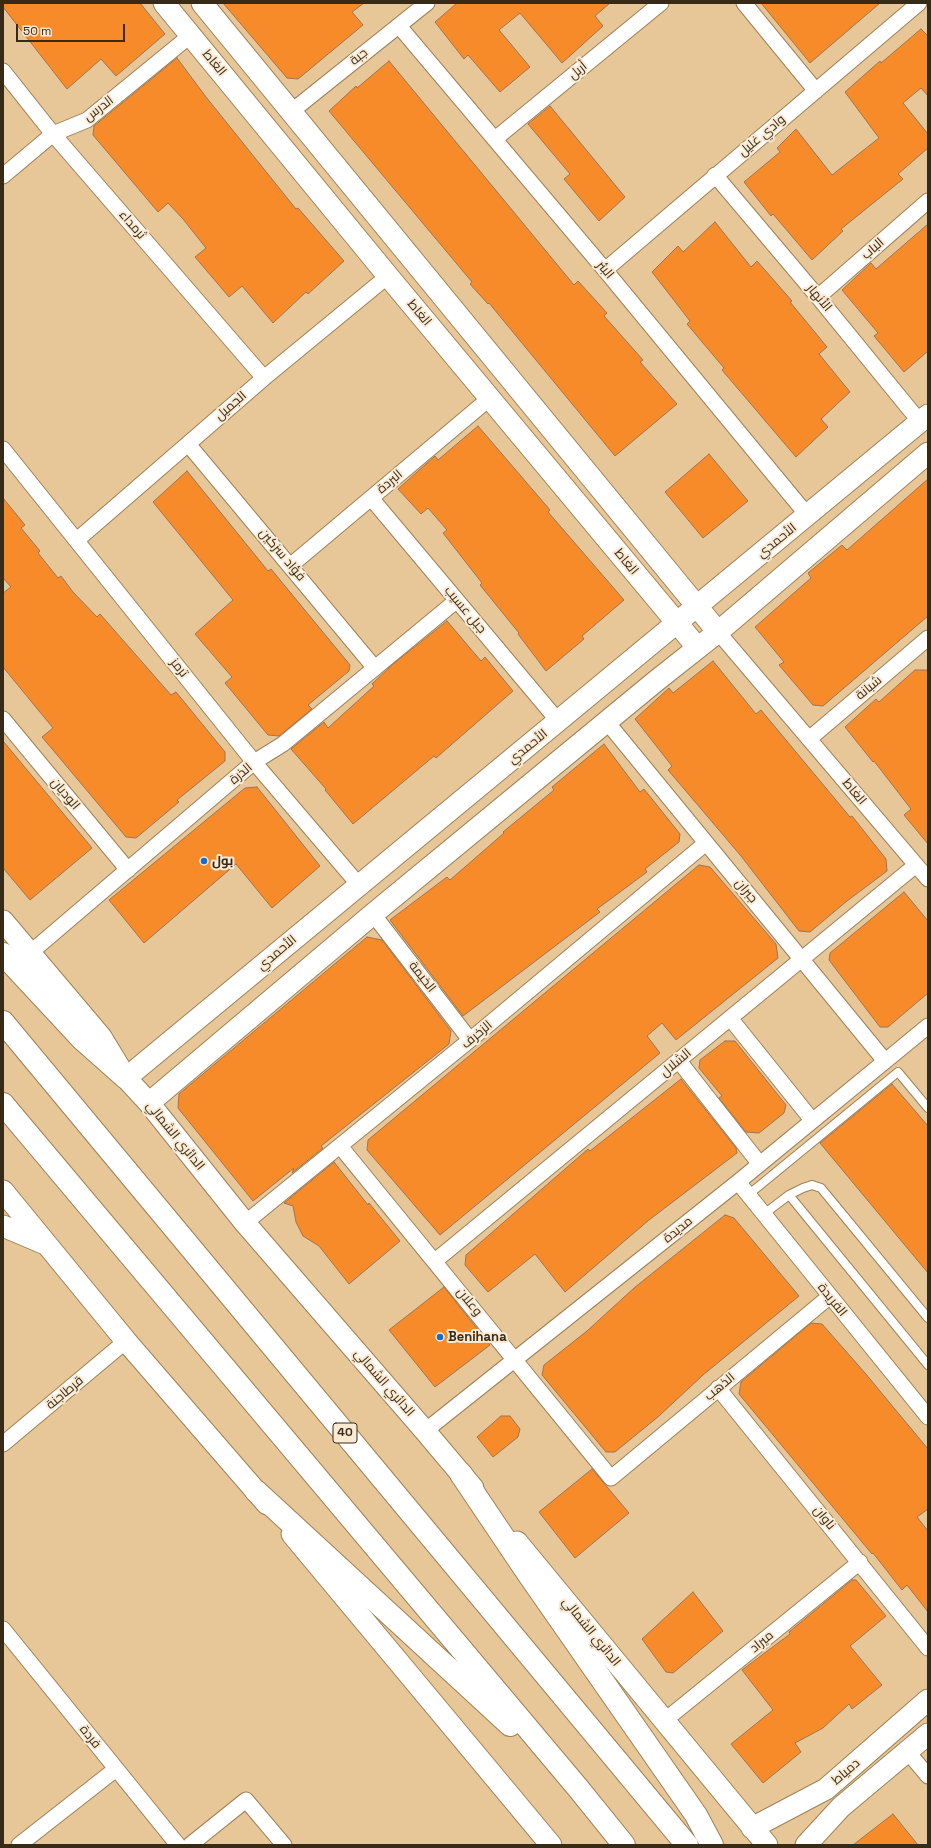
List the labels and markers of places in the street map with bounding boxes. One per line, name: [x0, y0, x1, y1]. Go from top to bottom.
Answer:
place label: بول: [212, 853, 233, 869]
marker: بول: [199, 856, 209, 866]
place label: Benihana: [448, 1329, 507, 1345]
marker: Benihana: [435, 1332, 445, 1342]

